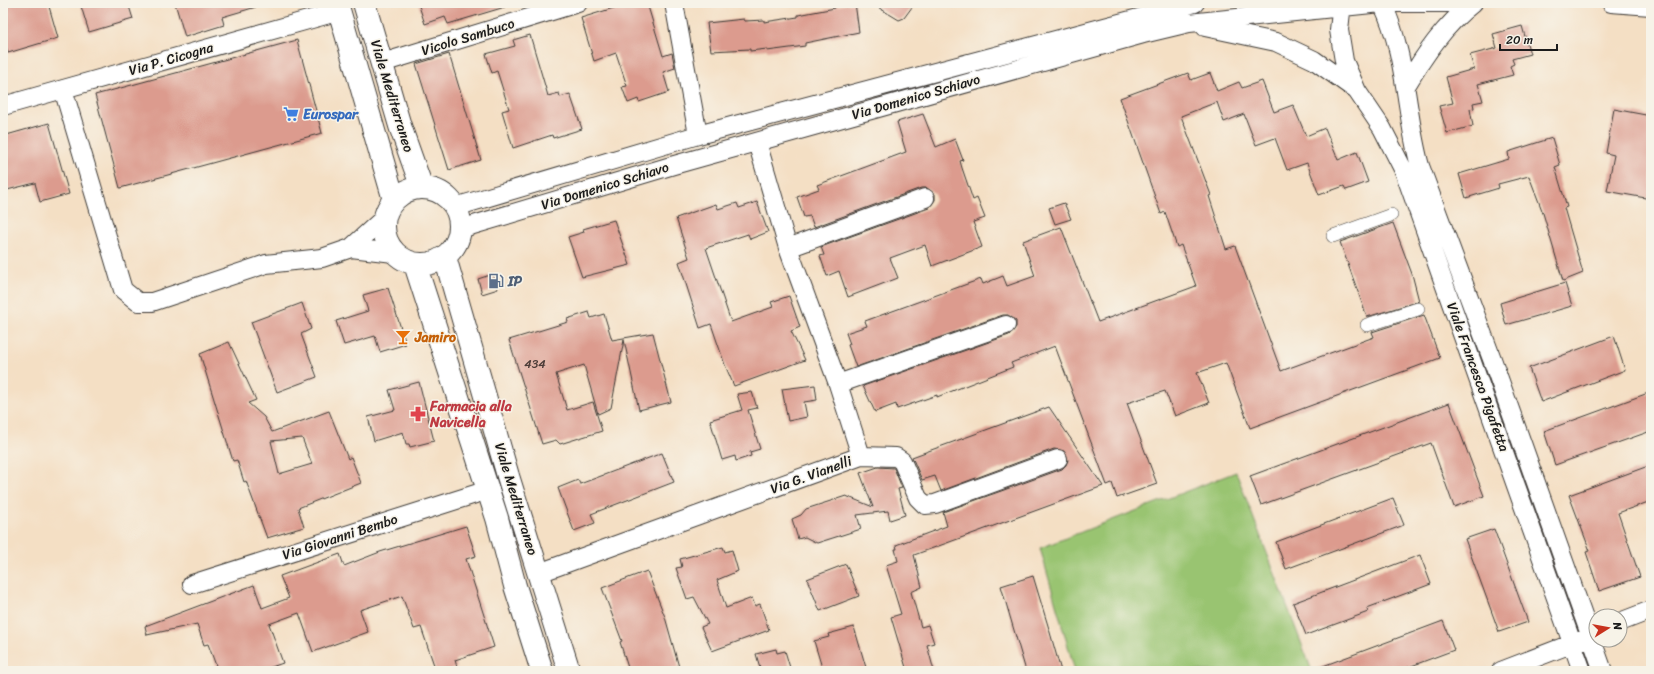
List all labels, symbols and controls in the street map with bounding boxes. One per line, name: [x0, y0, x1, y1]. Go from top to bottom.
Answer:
street label: Vicolo Sambuco: [418, 11, 518, 63]
scale bar: [1500, 26, 1557, 52]
text: 20 m: [1506, 29, 1533, 51]
street label: Via P. Cicogna: [126, 35, 217, 83]
street label: Viale Mediterraneo: [363, 37, 421, 155]
street label: Via Domenico Schiavo: [849, 67, 983, 127]
place label: Eurospar: [303, 102, 359, 127]
supermarket icon: Eurospar: [282, 105, 300, 123]
street label: Via Domenico Schiavo: [538, 155, 672, 217]
place label: IP: [507, 269, 523, 294]
fuel station icon: IP: [487, 272, 505, 290]
street label: Viale Francesco Pigafetta: [1439, 299, 1517, 455]
place label: Jamiro: [414, 325, 456, 350]
bar icon: Jamiro: [394, 328, 412, 346]
house number: 434: [524, 353, 546, 375]
place label: Farmacia alla Navicella: [429, 394, 513, 435]
pharmacy icon: Farmacia alla Navicella: [409, 405, 427, 423]
street label: Viale Mediterraneo: [487, 440, 545, 558]
street label: Via G. Vianelli: [767, 448, 856, 501]
street label: Via Giovanni Bembo: [279, 507, 401, 567]
north arrow: [1588, 608, 1628, 648]
text: N: [1607, 620, 1627, 632]

